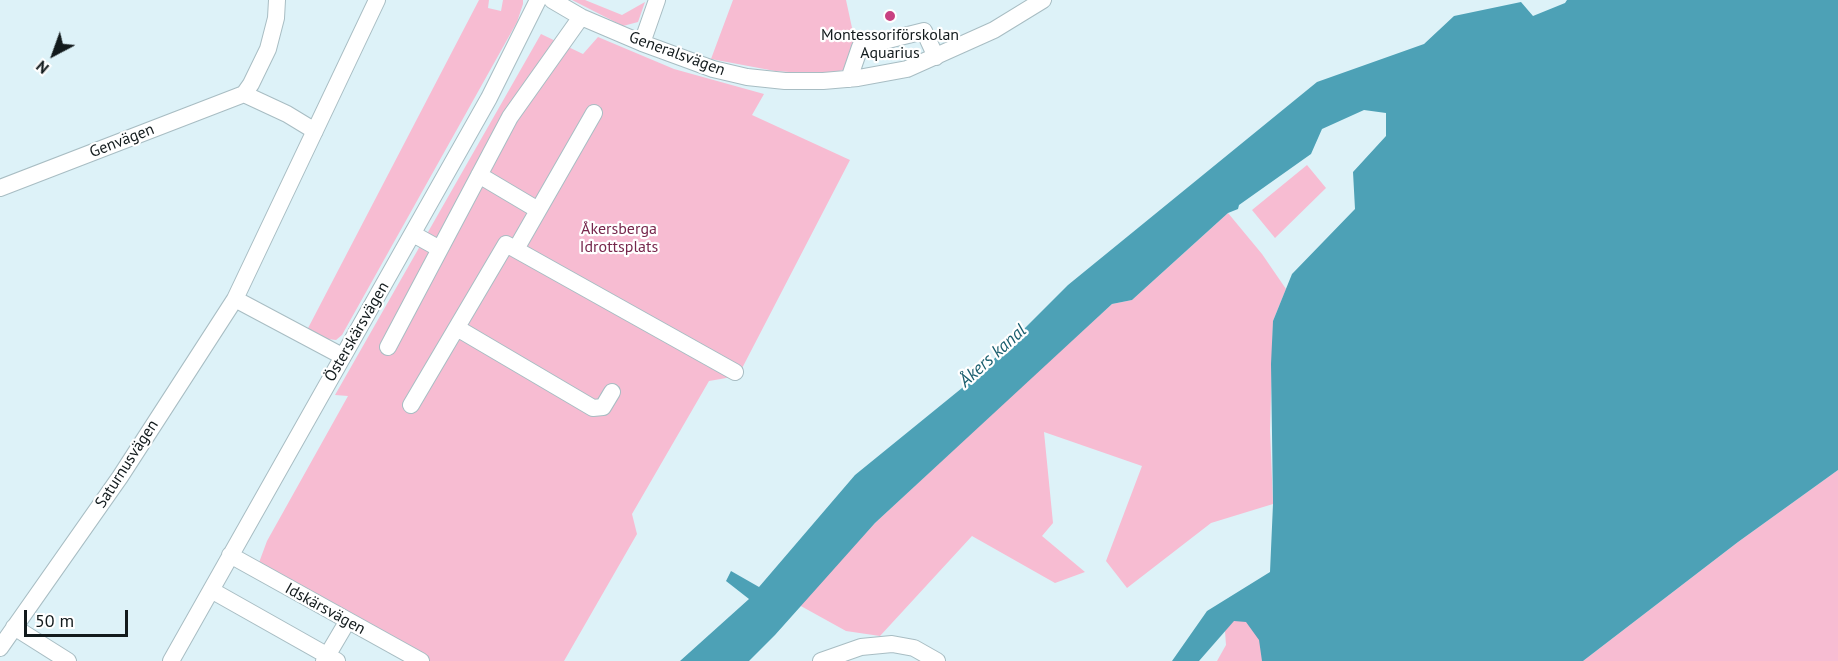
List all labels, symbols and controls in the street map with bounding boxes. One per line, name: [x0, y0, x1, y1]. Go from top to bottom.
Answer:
marker: Montessoriförskolan Aquarius: [883, 9, 897, 23]
north arrow: [24, 24, 84, 84]
place label: Montessoriförskolan Aquarius: [821, 25, 959, 63]
street label: Generalsvägen: [626, 28, 728, 80]
text: N: [32, 57, 53, 79]
street label: Genvägen: [87, 120, 157, 162]
park label: Åkersberga Idrottsplats: [580, 219, 658, 257]
street label: Österskärsvägen: [321, 279, 393, 385]
water label: Åkers kanal: [955, 320, 1031, 392]
street label: Saturnusvägen: [91, 416, 163, 512]
street label: Idskärsvägen: [281, 579, 369, 639]
scale bar: [27, 598, 130, 636]
text: 50 m: [35, 609, 74, 632]

